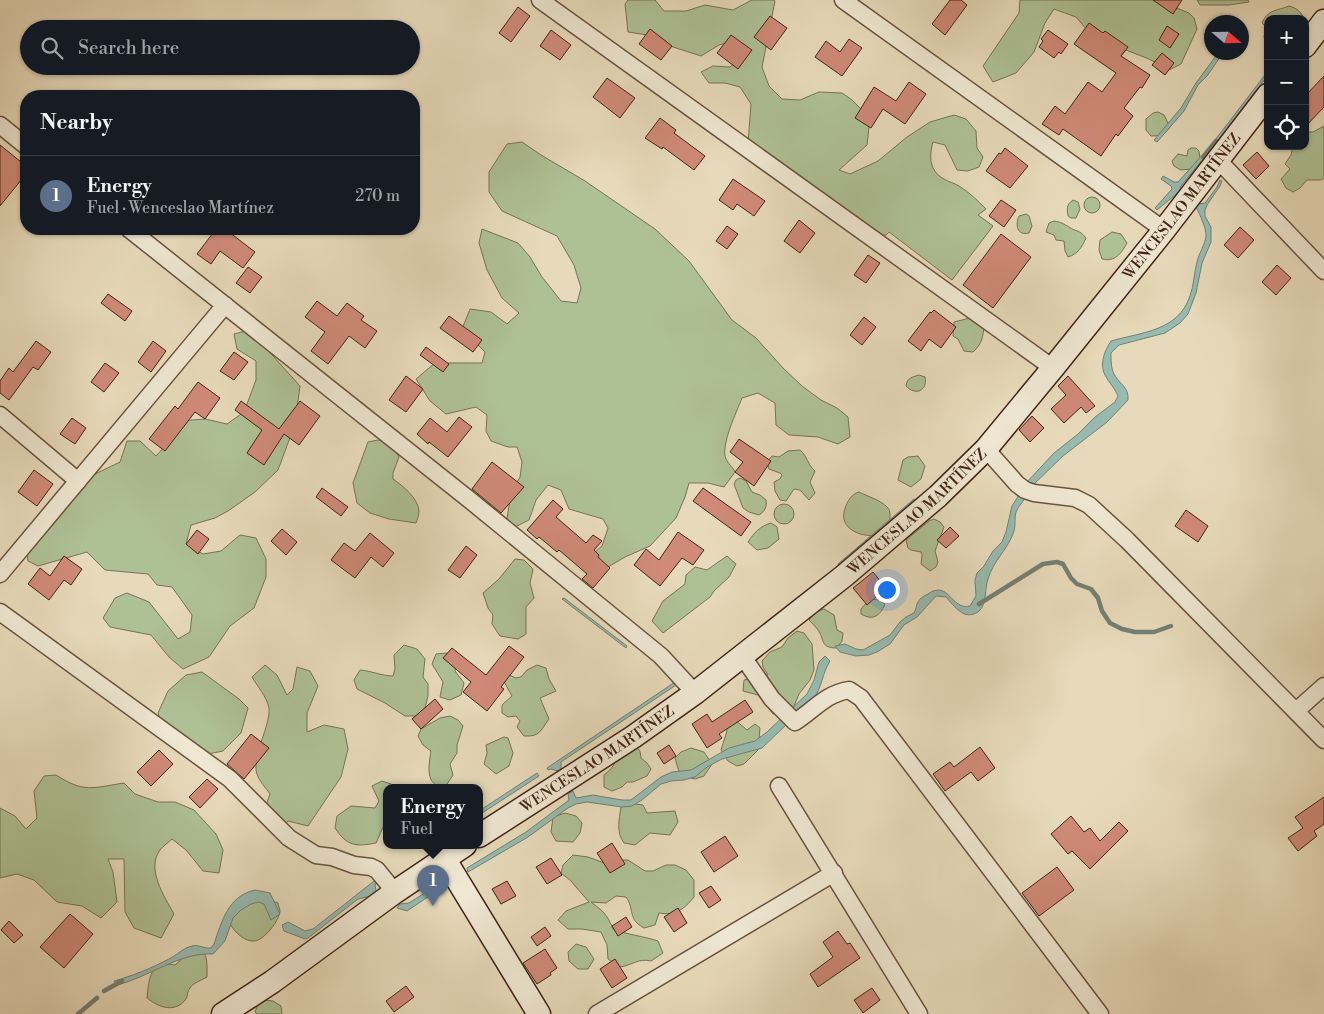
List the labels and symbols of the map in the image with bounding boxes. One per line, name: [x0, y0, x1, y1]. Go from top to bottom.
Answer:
north arrow: [1204, 15, 1249, 60]
street label: WENCESLAO MARTÍNEZ: [1118, 129, 1245, 284]
street label: WENCESLAO MARTÍNEZ: [843, 444, 991, 580]
your location: [874, 577, 900, 603]
street label: WENCESLAO MARTÍNEZ: [516, 702, 678, 818]
pin: 1: [417, 865, 449, 906]

